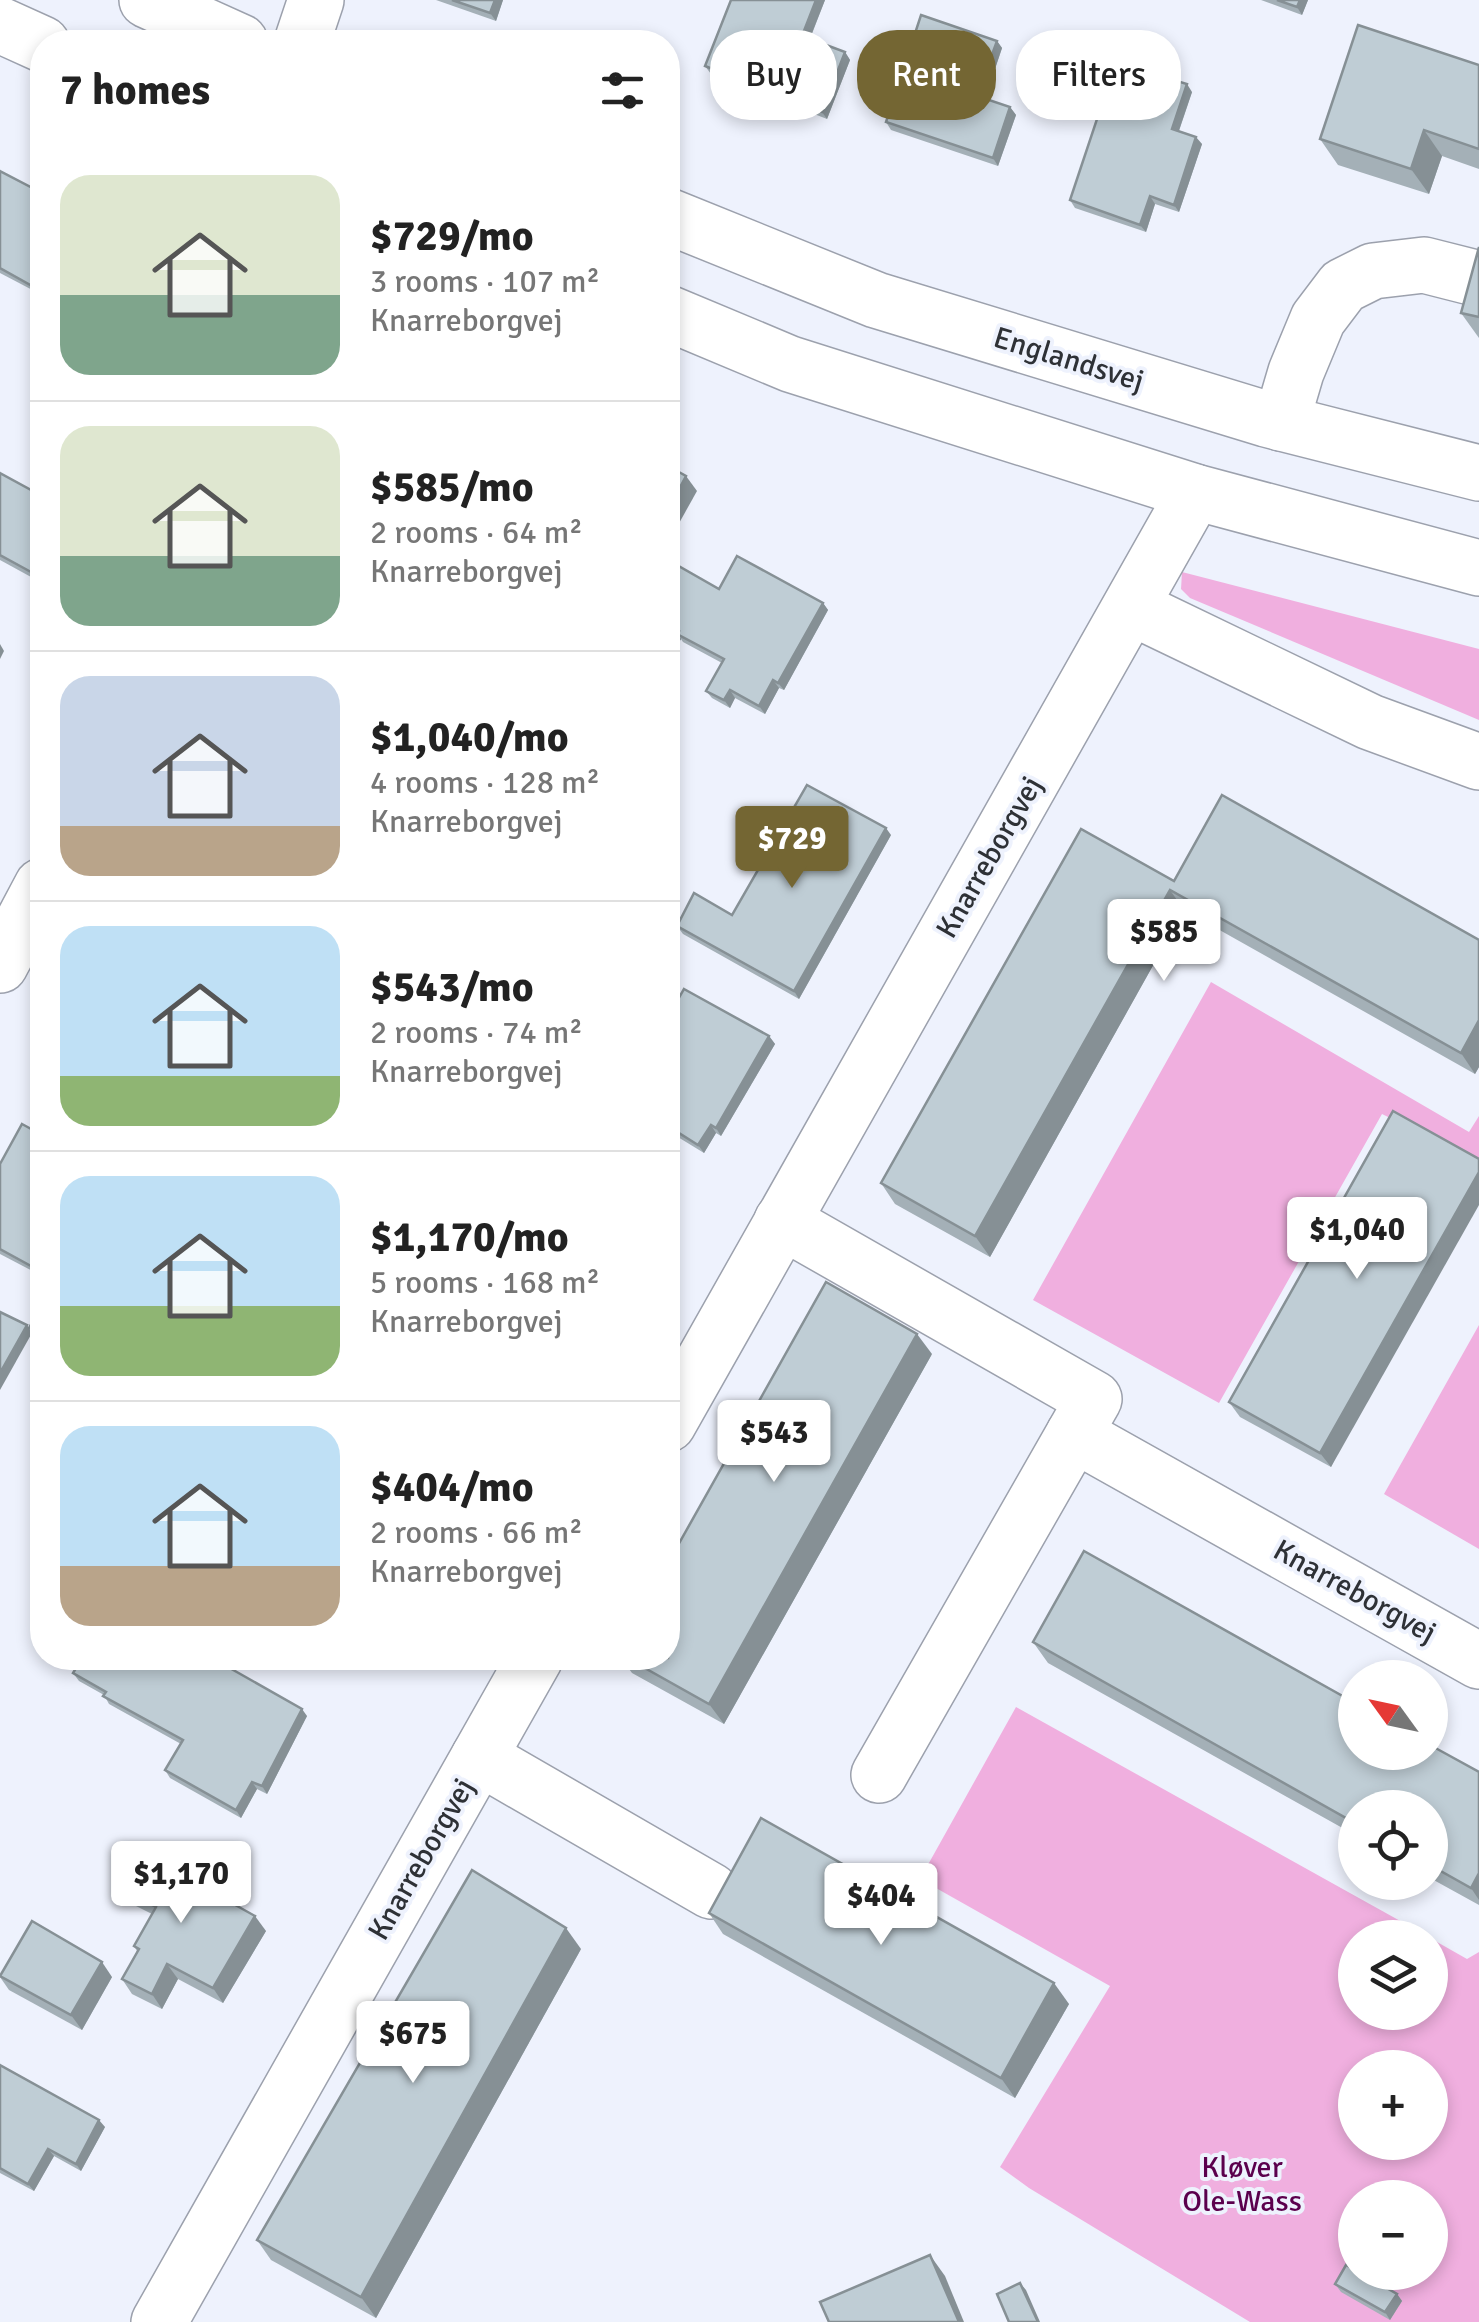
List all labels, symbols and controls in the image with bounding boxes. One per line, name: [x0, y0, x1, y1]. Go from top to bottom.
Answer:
chip: Buy: [710, 30, 837, 120]
chip: Rent: [857, 30, 996, 120]
chip: Filters: [1016, 30, 1181, 120]
icon: filters: [595, 63, 650, 118]
text: 7 homes: [60, 65, 210, 116]
text: $729/mo: [370, 211, 534, 262]
icon: home: [140, 215, 260, 335]
text: 3 rooms · 107 m²: [370, 262, 600, 301]
text: Knarreborgvej: [370, 301, 563, 340]
street label: Englandsvej: [989, 319, 1148, 400]
text: $585/mo: [370, 462, 534, 513]
icon: home: [140, 466, 260, 586]
text: 2 rooms · 64 m²: [370, 513, 583, 552]
text: Knarreborgvej: [370, 552, 563, 591]
text: $1,040/mo: [370, 712, 569, 763]
icon: home: [140, 716, 260, 836]
text: 4 rooms · 128 m²: [370, 763, 600, 802]
street label: Knarreborgvej: [928, 770, 1051, 945]
text: Knarreborgvej: [370, 802, 563, 841]
pin: $729: [733, 806, 851, 891]
text: $729: [757, 819, 827, 858]
pin: $585: [1105, 899, 1223, 984]
text: $585: [1129, 912, 1199, 951]
text: $543/mo: [370, 962, 534, 1013]
icon: home: [140, 966, 260, 1086]
text: 2 rooms · 74 m²: [370, 1013, 583, 1052]
text: Knarreborgvej: [370, 1052, 563, 1091]
pin: $1,040: [1276, 1197, 1438, 1282]
text: $1,040: [1309, 1210, 1405, 1249]
text: $1,170/mo: [370, 1212, 569, 1263]
icon: home: [140, 1216, 260, 1336]
text: 5 rooms · 168 m²: [370, 1263, 600, 1302]
text: Knarreborgvej: [370, 1302, 563, 1341]
pin: $543: [715, 1400, 833, 1485]
text: $543: [739, 1413, 809, 1452]
text: $404/mo: [370, 1462, 534, 1513]
icon: home: [140, 1466, 260, 1586]
text: 2 rooms · 66 m²: [370, 1513, 583, 1552]
street label: Knarreborgvej: [1267, 1531, 1443, 1651]
text: Knarreborgvej: [370, 1552, 563, 1591]
north arrow: [1338, 1660, 1448, 1770]
map controls: [1338, 1660, 1448, 2290]
street label: Knarreborgvej: [360, 1772, 483, 1947]
button: locate: [1338, 1790, 1448, 1900]
pin: $1,170: [100, 1841, 262, 1926]
text: $1,170: [133, 1854, 229, 1893]
pin: $404: [822, 1863, 940, 1948]
text: $404: [846, 1876, 916, 1915]
button: layers: [1338, 1920, 1448, 2030]
pin: $675: [354, 2001, 472, 2086]
text: $675: [378, 2014, 448, 2053]
button: +: [1338, 2050, 1448, 2160]
park label: Kløver Ole-Wass: [1182, 2149, 1302, 2220]
button: −: [1338, 2180, 1448, 2290]

